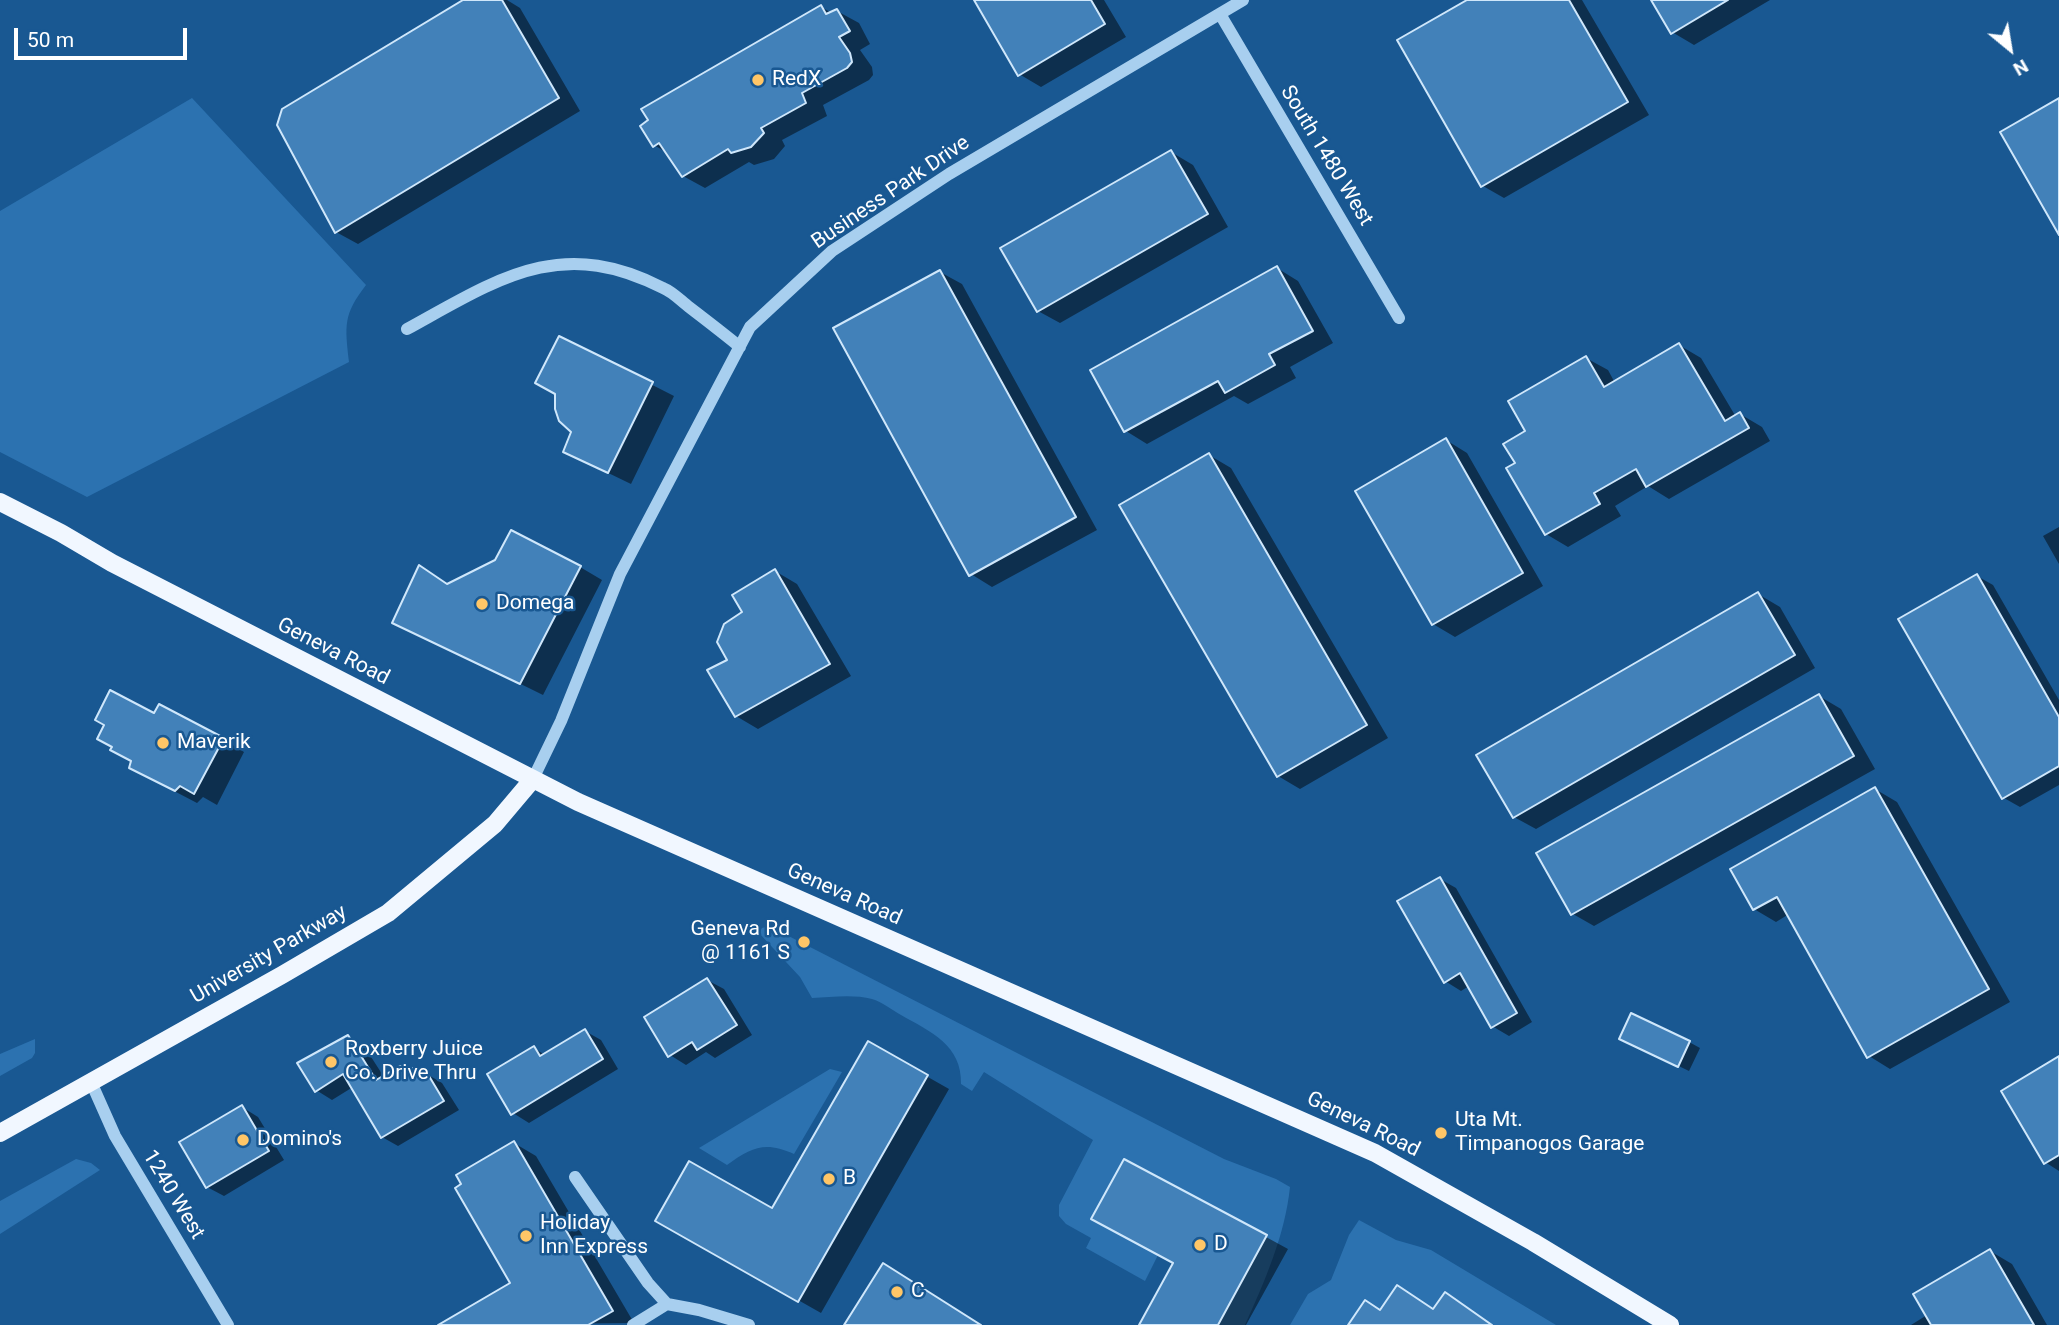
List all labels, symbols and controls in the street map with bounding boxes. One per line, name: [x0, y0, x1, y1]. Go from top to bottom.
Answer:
scale bar: [18, 14, 191, 58]
north arrow: [1975, 14, 2045, 84]
text: 50 m: [27, 28, 74, 52]
text: N: [2009, 54, 2032, 81]
place label: RedX: [772, 67, 821, 93]
marker: RedX: [750, 72, 766, 88]
street label: South 1480 West: [1274, 81, 1378, 231]
street label: Business Park Drive: [807, 131, 975, 255]
place label: Domega: [496, 591, 575, 617]
marker: Domega: [474, 596, 490, 612]
street label: Geneva Road: [273, 613, 393, 691]
place label: Maverik: [177, 730, 251, 756]
marker: Maverik: [155, 735, 171, 751]
street label: Geneva Road: [783, 859, 905, 931]
street label: University Parkway: [187, 900, 351, 1010]
place label: Geneva Rd @ 1161 S: [691, 917, 790, 967]
marker: Geneva Rd @ 1161 S: [796, 934, 812, 950]
place label: Roxberry Juice Co. Drive Thru: [345, 1037, 483, 1087]
marker: Roxberry Juice Co. Drive Thru: [323, 1054, 339, 1070]
street label: Geneva Road: [1302, 1087, 1424, 1163]
place label: Uta Mt. Timpanogos Garage: [1455, 1108, 1644, 1158]
marker: Uta Mt. Timpanogos Garage: [1433, 1125, 1449, 1141]
place label: Domino's: [257, 1127, 342, 1153]
marker: Domino's: [235, 1132, 251, 1148]
street label: 1240 West: [137, 1146, 209, 1244]
place label: B: [843, 1166, 856, 1192]
marker: B: [821, 1171, 837, 1187]
place label: Holiday Inn Express: [540, 1211, 648, 1261]
marker: Holiday Inn Express: [518, 1228, 534, 1244]
place label: D: [1214, 1232, 1228, 1258]
marker: D: [1192, 1237, 1208, 1253]
place label: C: [911, 1279, 925, 1305]
marker: C: [889, 1284, 905, 1300]

